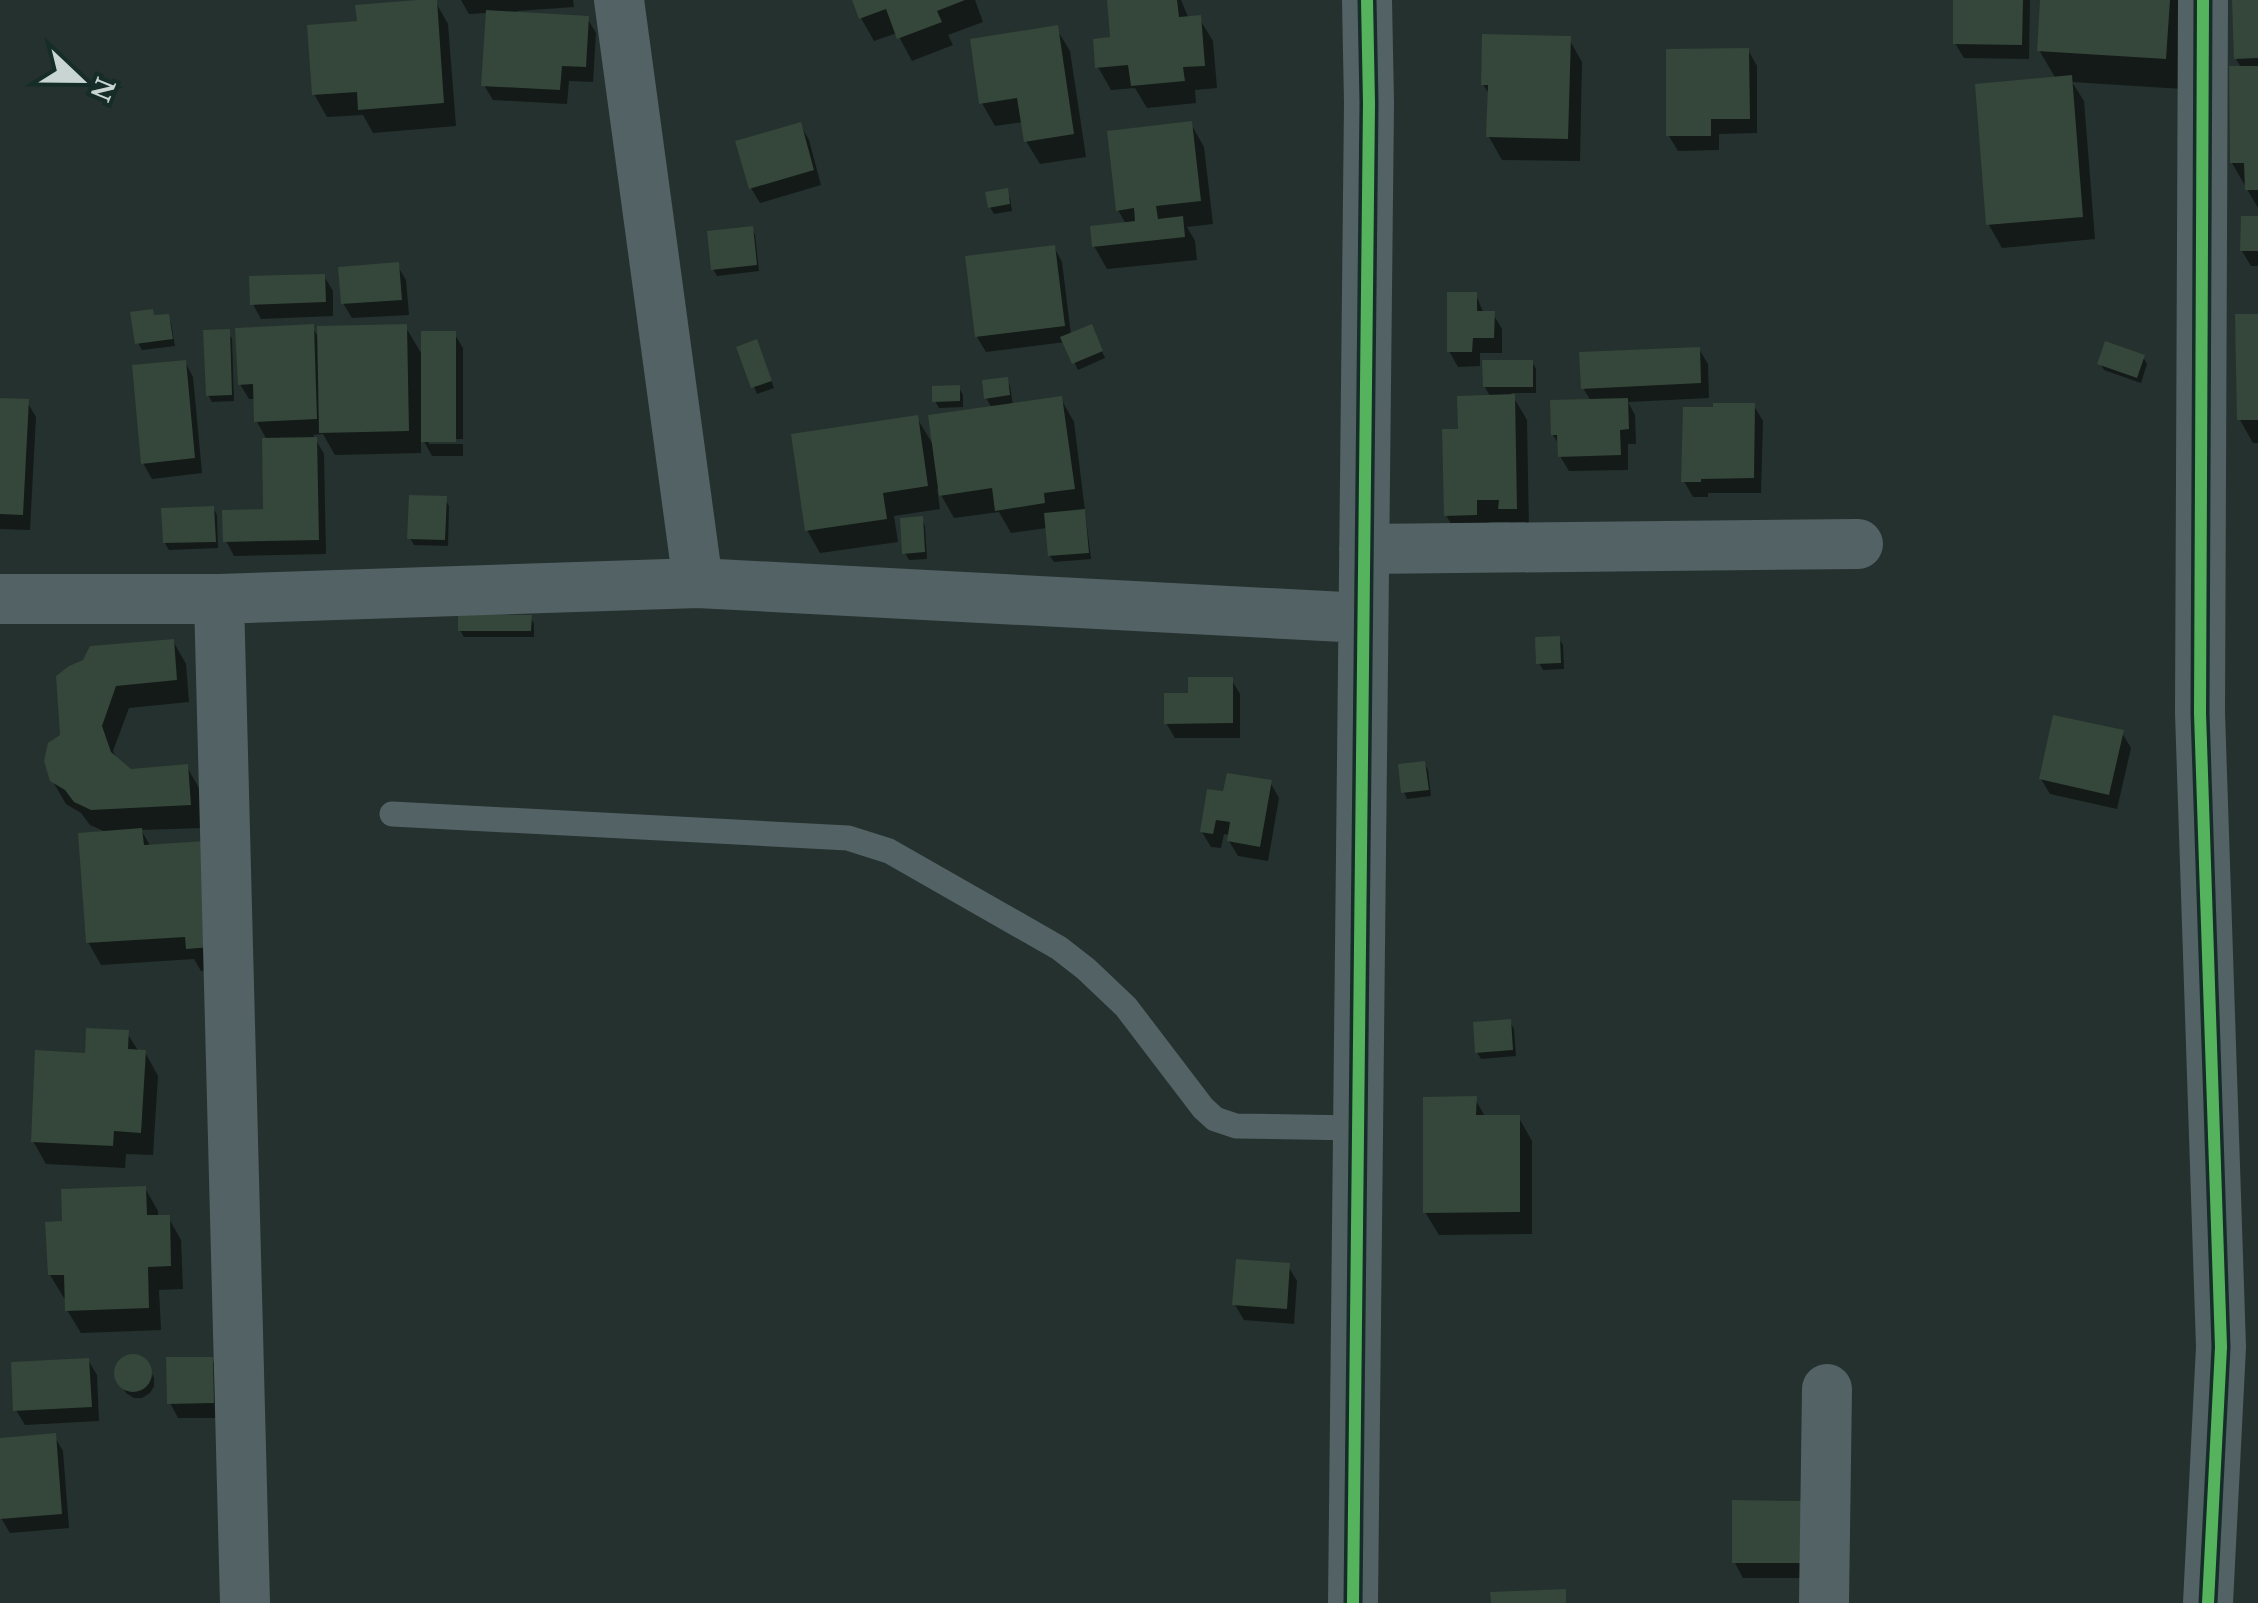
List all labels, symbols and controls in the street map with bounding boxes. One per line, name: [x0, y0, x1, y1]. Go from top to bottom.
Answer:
north arrow: [30, 30, 130, 130]
text: N: [82, 72, 126, 107]

